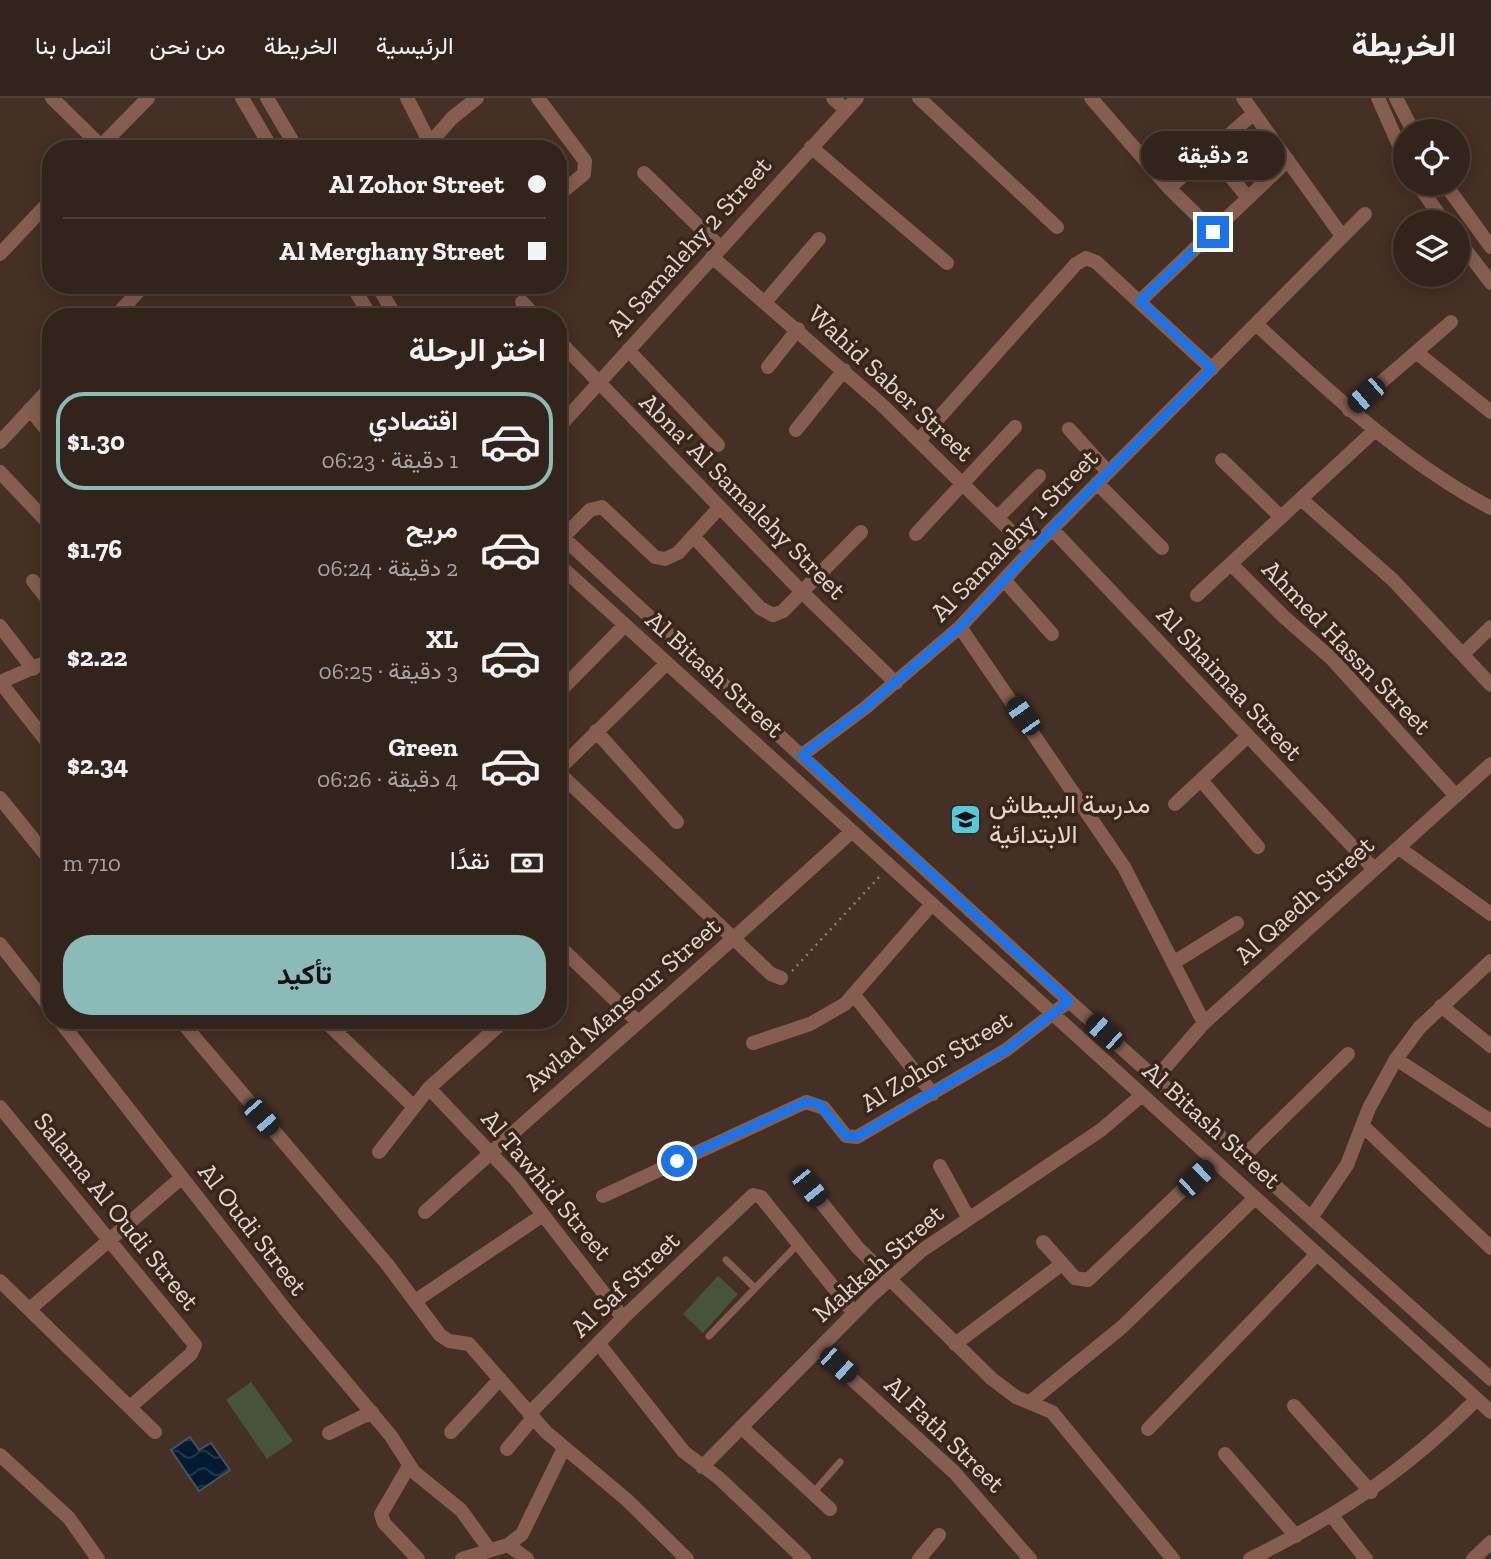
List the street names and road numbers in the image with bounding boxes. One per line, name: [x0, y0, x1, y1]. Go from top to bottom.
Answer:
street label: Al Samalehy 2 Street: [600, 149, 778, 342]
street label: Wahid Saber Street: [801, 298, 981, 468]
street label: Abna' Al Samalehy Street: [633, 386, 853, 606]
street label: Al Samalehy 1 Street: [924, 442, 1105, 628]
street label: Ahmed Hassn Street: [1256, 553, 1439, 741]
street label: Al Shaimaa Street: [1150, 599, 1310, 767]
street label: Al Bitash Street: [639, 604, 791, 745]
street label: Al Qaedh Street: [1228, 829, 1381, 971]
street label: Awlad Mansour Street: [517, 910, 727, 1098]
street label: Al Zohor Street: [855, 1003, 1018, 1119]
street label: Al Bitash Street: [1136, 1055, 1288, 1196]
street label: Al Tawhid Street: [475, 1103, 620, 1267]
street label: Salama Al Oudi Street: [27, 1106, 207, 1317]
street label: Al Oudi Street: [191, 1156, 315, 1302]
street label: Makkah Street: [806, 1197, 950, 1329]
street label: Al Saf Street: [564, 1224, 686, 1344]
street label: Al Fath Street: [878, 1369, 1012, 1500]

